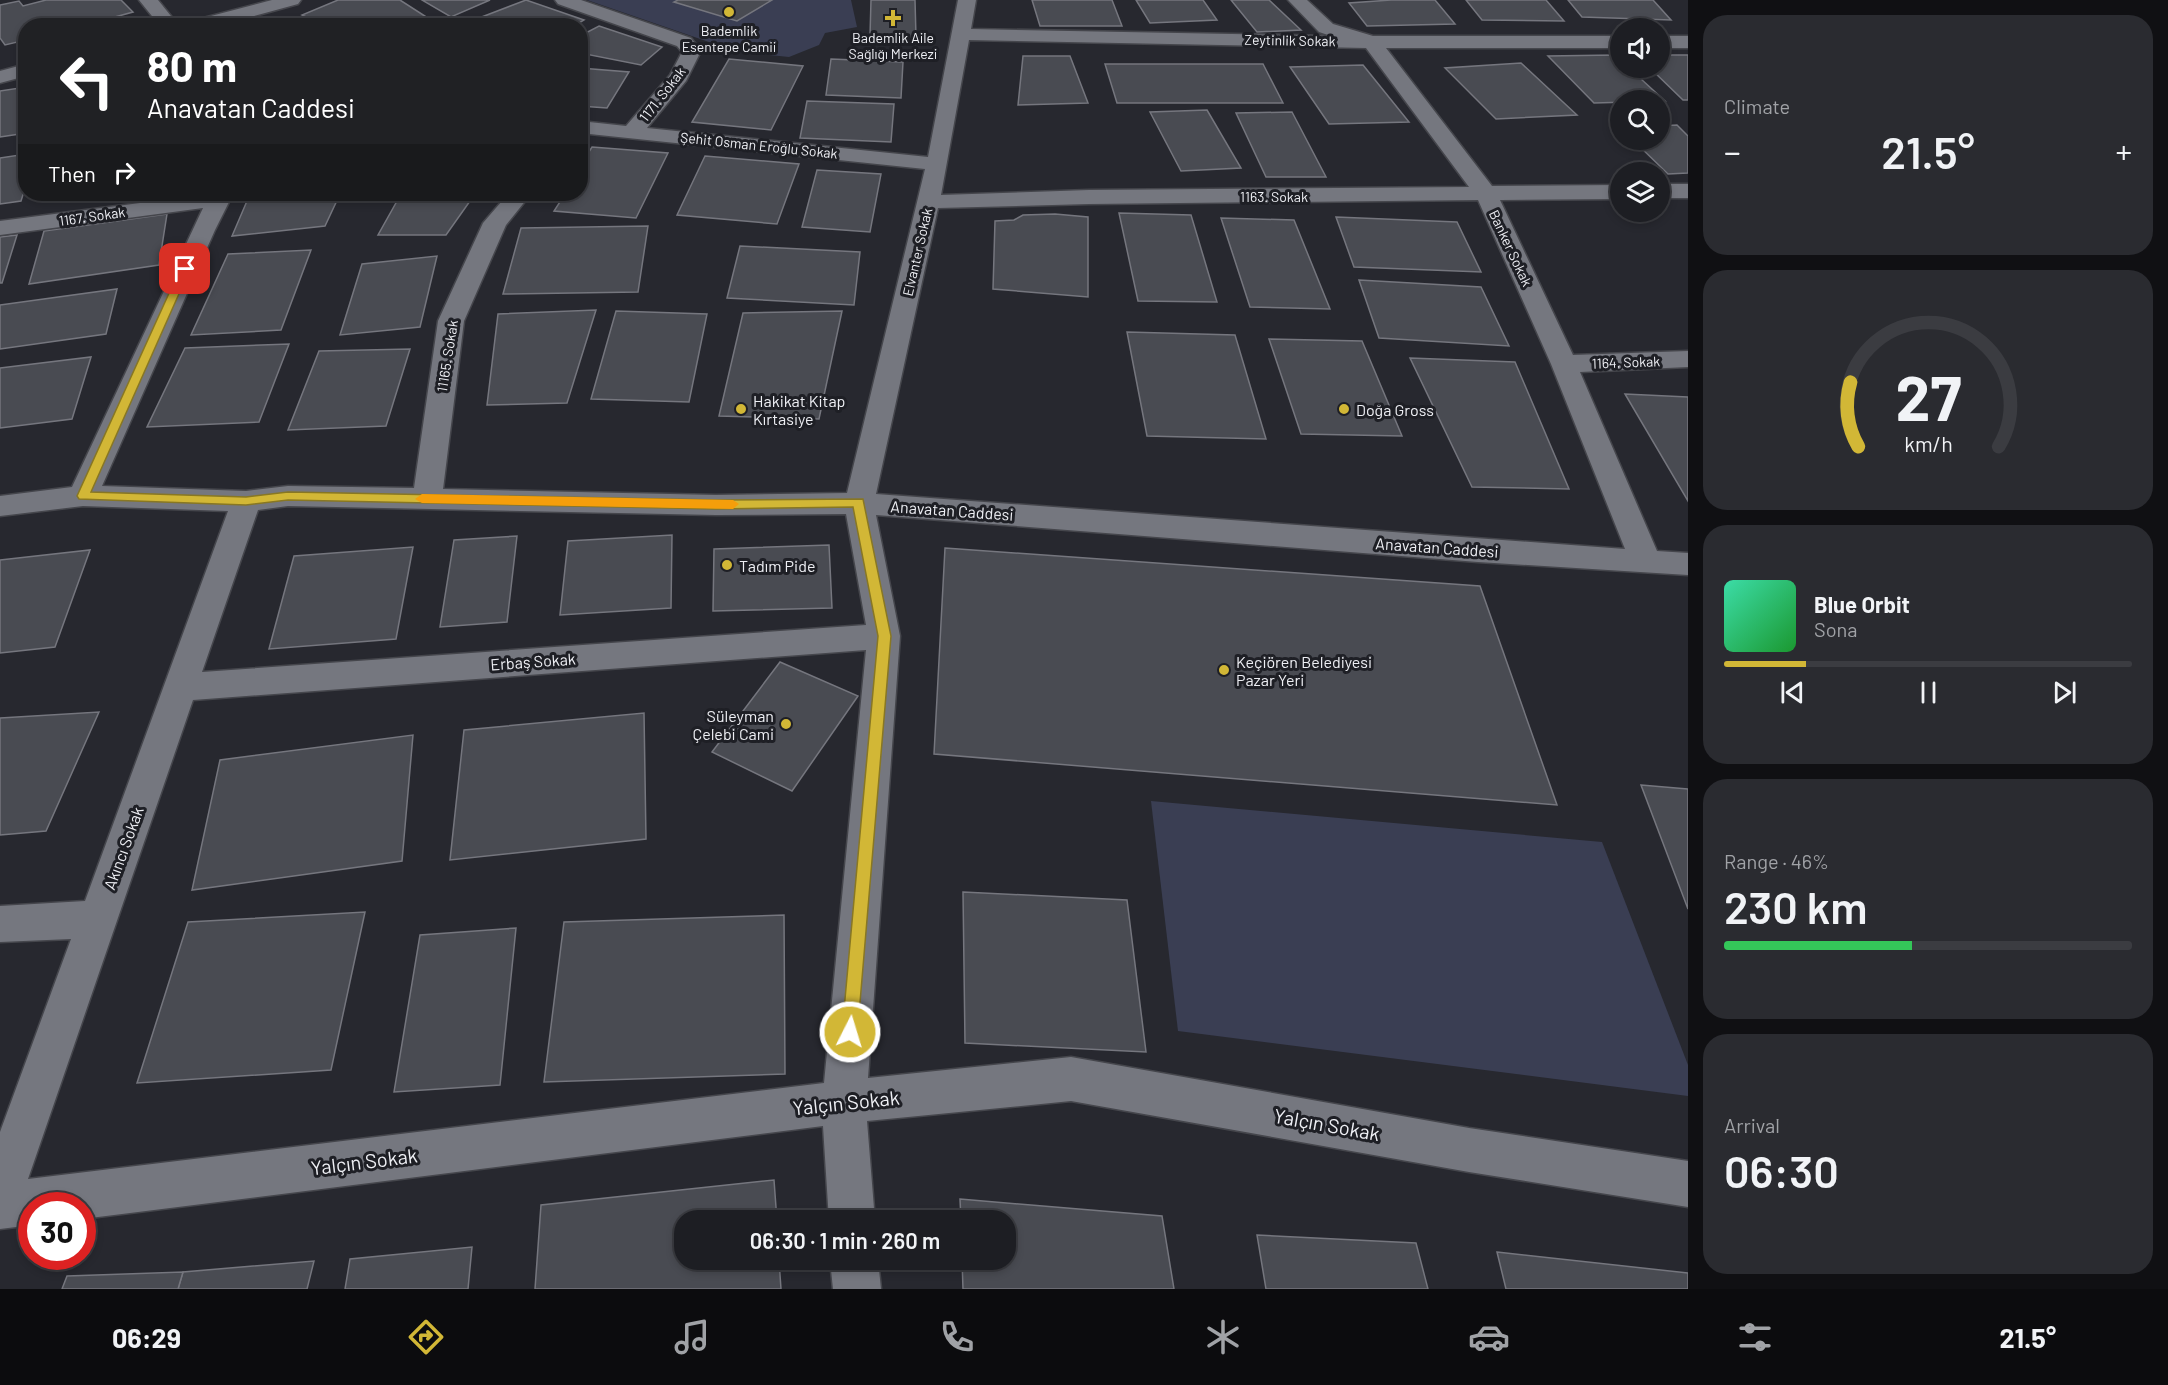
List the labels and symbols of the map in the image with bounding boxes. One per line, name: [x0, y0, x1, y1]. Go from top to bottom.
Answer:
marker: Bademlik Esentepe Camii: [722, 5, 736, 19]
marker: Bademlik Aile Sağlığı Merkezi: [884, 9, 902, 27]
place label: Bademlik Esentepe Camii: [682, 22, 776, 55]
place label: Bademlik Aile Sağlığı Merkezi: [849, 29, 937, 62]
street label: Zeytinlik Sokak: [1244, 31, 1336, 49]
street label: 1171. Sokak: [635, 63, 689, 125]
street label: Şehit Osman Eroğlu Sokak: [679, 128, 839, 162]
street label: 1163. Sokak: [1240, 188, 1308, 205]
street label: 1167. Sokak: [58, 203, 126, 229]
street label: Elvanter Sokak: [899, 206, 935, 298]
street label: Banker Sokak: [1486, 207, 1536, 289]
pin: [159, 243, 210, 294]
street label: 11165. Sokak: [433, 319, 461, 393]
street label: 1164. Sokak: [1592, 352, 1660, 372]
place label: Hakikat Kitap Kırtasiye: [753, 391, 845, 428]
place label: Doğa Gross: [1356, 400, 1434, 419]
marker: Hakikat Kitap Kırtasiye: [734, 402, 748, 416]
marker: Doğa Gross: [1337, 402, 1351, 416]
street label: Anavatan Caddesi: [890, 496, 1014, 524]
street label: Anavatan Caddesi: [1375, 533, 1499, 561]
place label: Tadım Pide: [739, 556, 815, 575]
marker: Tadım Pide: [720, 558, 734, 572]
street label: Erbaş Sokak: [490, 649, 576, 673]
place label: Keçiören Belediyesi Pazar Yeri: [1236, 652, 1372, 689]
marker: Keçiören Belediyesi Pazar Yeri: [1217, 663, 1231, 677]
place label: Süleyman Çelebi Cami: [692, 706, 774, 743]
marker: Süleyman Çelebi Cami: [779, 717, 793, 731]
street label: Akıncı Sokak: [99, 804, 147, 892]
position arrow: [818, 1000, 882, 1064]
street label: Yalçın Sokak: [791, 1084, 901, 1120]
street label: Yalçın Sokak: [1272, 1103, 1382, 1145]
street label: Yalçın Sokak: [309, 1143, 419, 1179]
speed limit sign: 30: [18, 1192, 96, 1270]

